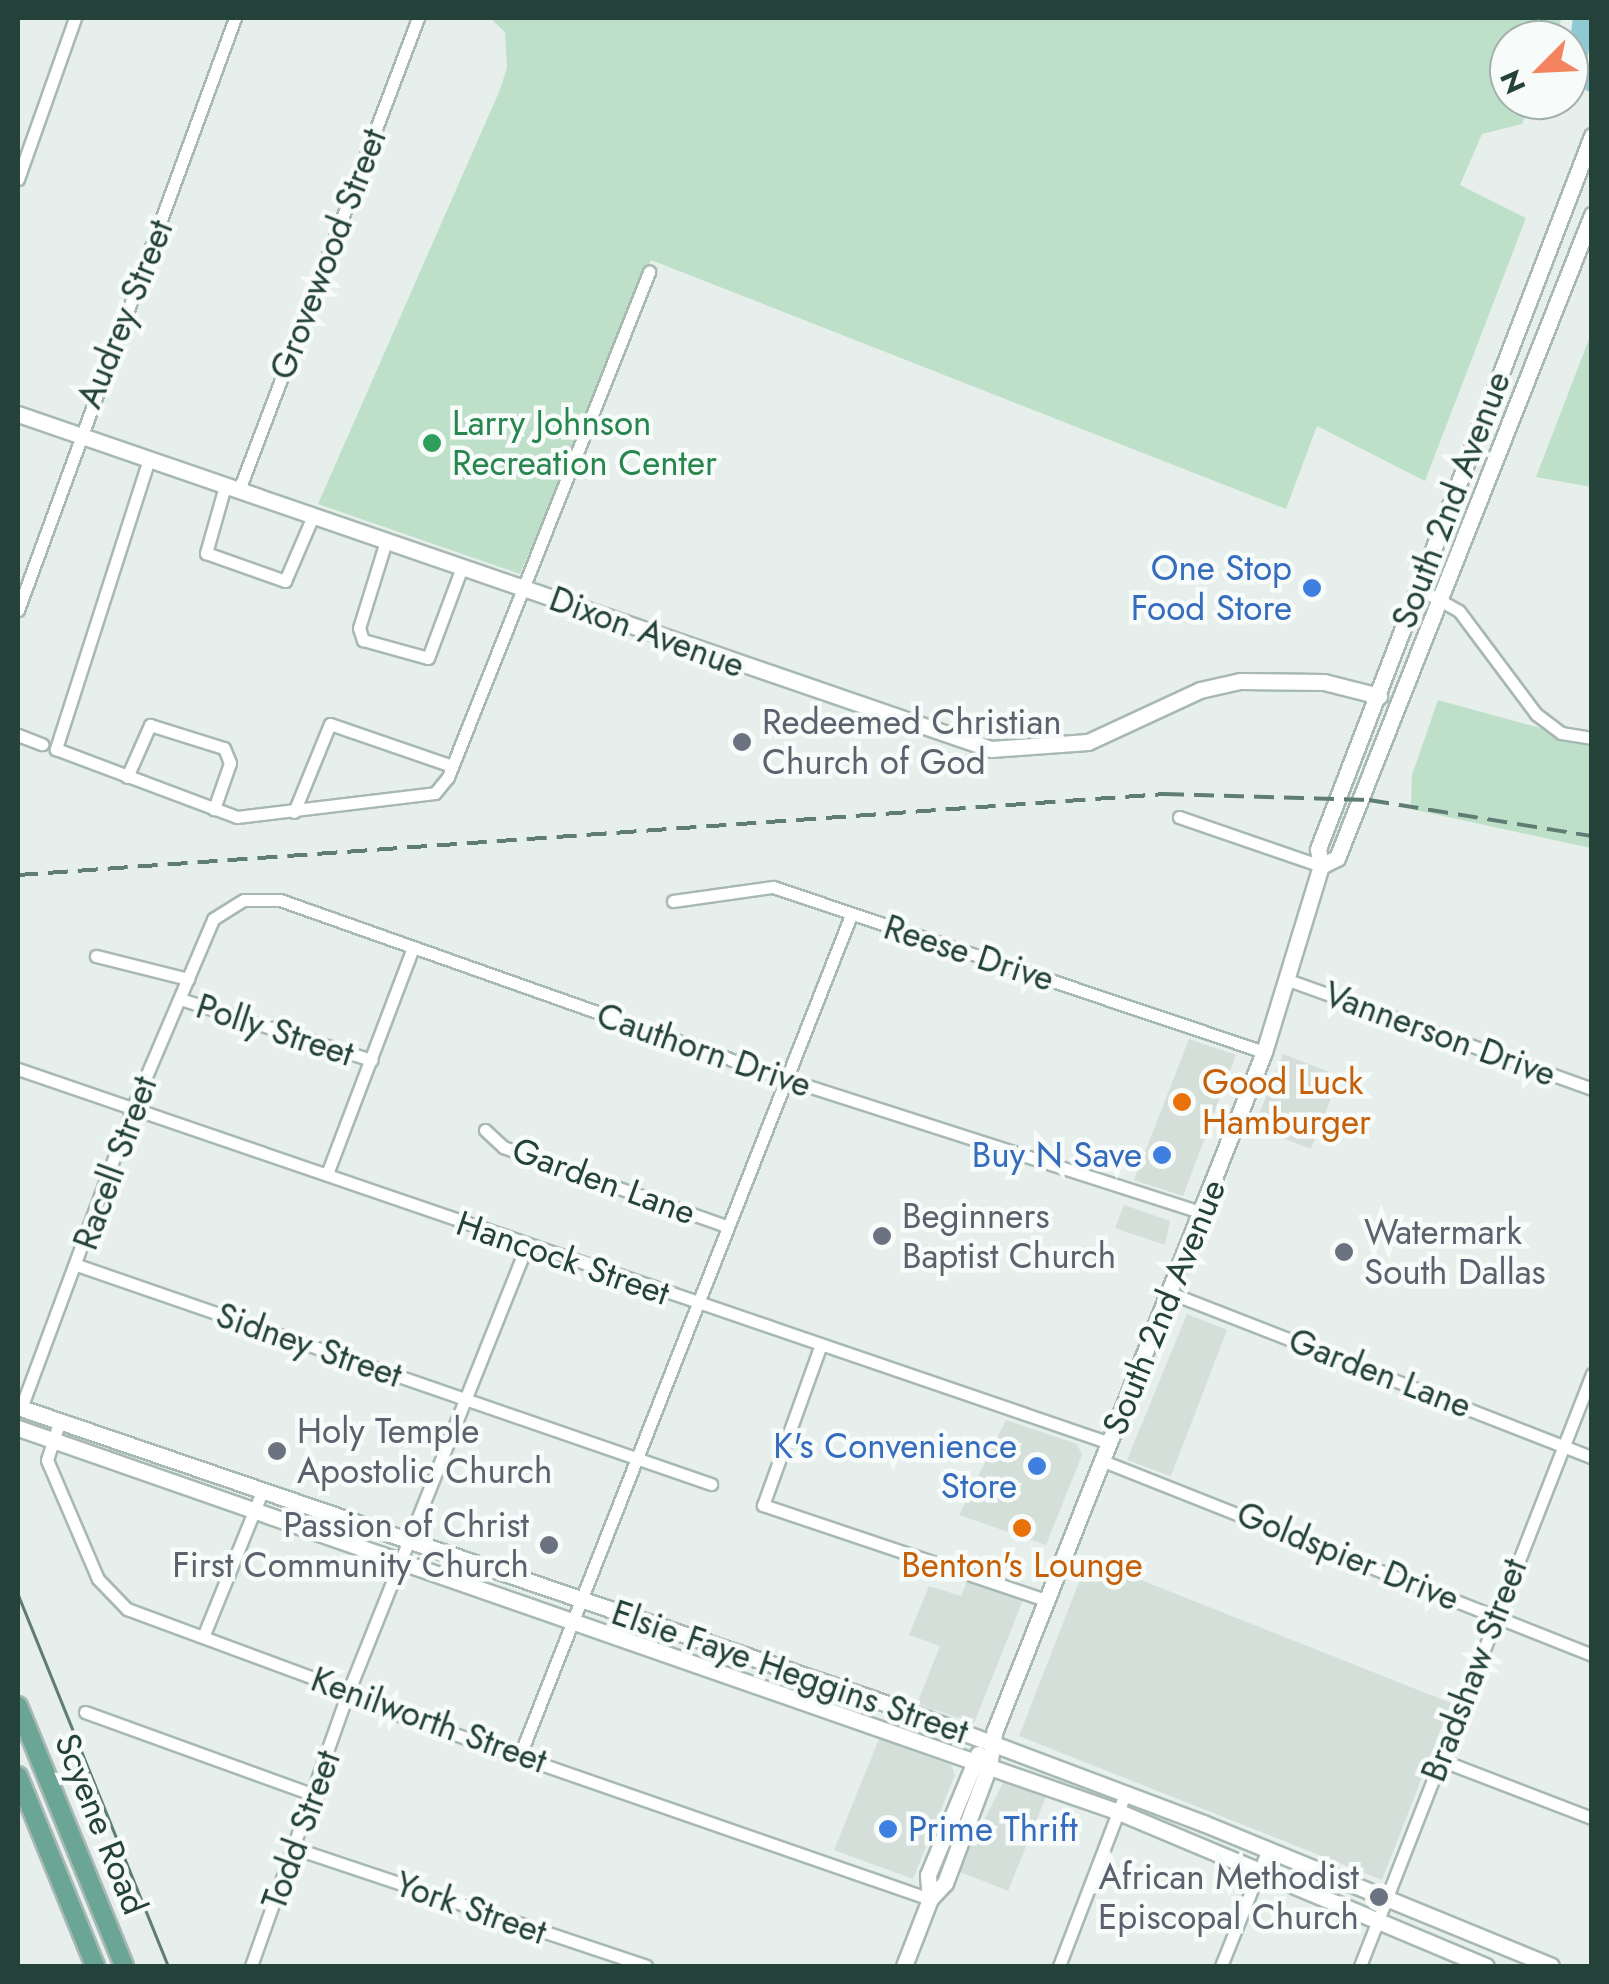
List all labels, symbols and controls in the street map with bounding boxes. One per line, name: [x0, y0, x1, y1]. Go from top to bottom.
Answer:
north arrow: [1489, 20, 1589, 120]
text: N: [1490, 63, 1536, 100]
street label: Grovewood Street: [261, 123, 395, 385]
street label: Audrey Street: [68, 214, 182, 414]
street label: South 2nd Avenue: [1383, 366, 1519, 634]
place label: Larry Johnson Recreation Center: [452, 402, 717, 484]
marker: Larry Johnson Recreation Center: [421, 432, 443, 454]
place label: One Stop Food Store: [1131, 547, 1292, 629]
street label: Dixon Avenue: [544, 577, 750, 687]
marker: One Stop Food Store: [1301, 577, 1323, 599]
place label: Redeemed Christian Church of God: [762, 701, 1062, 783]
marker: Redeemed Christian Church of God: [731, 731, 753, 753]
street label: Reese Drive: [879, 906, 1059, 1000]
street label: Vannerson Drive: [1319, 973, 1561, 1095]
street label: Polly Street: [191, 985, 359, 1075]
street label: Cauthorn Drive: [591, 994, 817, 1106]
place label: Good Luck Hamburger: [1202, 1061, 1371, 1143]
street label: Racell Street: [64, 1071, 166, 1255]
marker: Good Luck Hamburger: [1171, 1091, 1193, 1113]
street label: Garden Lane: [507, 1128, 701, 1234]
place label: Buy N Save: [972, 1134, 1142, 1176]
marker: Buy N Save: [1151, 1144, 1173, 1166]
street label: South 2nd Avenue: [1094, 1173, 1234, 1441]
place label: Beginners Baptist Church: [902, 1195, 1116, 1277]
street label: Hancock Street: [451, 1202, 675, 1314]
place label: Watermark South Dallas: [1364, 1211, 1546, 1293]
marker: Beginners Baptist Church: [871, 1225, 893, 1247]
marker: Watermark South Dallas: [1333, 1241, 1355, 1263]
street label: Sidney Street: [211, 1294, 407, 1396]
street label: Garden Lane: [1283, 1319, 1477, 1427]
place label: Holy Temple Apostolic Church: [297, 1410, 552, 1492]
place label: K's Convenience Store: [773, 1425, 1017, 1507]
marker: Holy Temple Apostolic Church: [266, 1440, 288, 1462]
marker: K's Convenience Store: [1026, 1455, 1048, 1477]
street label: Goldspier Drive: [1231, 1492, 1465, 1620]
place label: Passion of Christ First Community Church: [172, 1504, 529, 1586]
marker: Benton's Lounge: [1011, 1517, 1033, 1539]
marker: Passion of Christ First Community Church: [538, 1534, 560, 1556]
place label: Benton's Lounge: [901, 1544, 1143, 1586]
street label: Bradshaw Street: [1412, 1553, 1536, 1787]
street label: Elsie Faye Heggins Street: [606, 1591, 974, 1753]
street label: Kenilworth Street: [306, 1658, 552, 1782]
street label: Scyene Road: [46, 1727, 156, 1921]
street label: Todd Street: [253, 1745, 349, 1915]
place label: Prime Thrift: [908, 1808, 1078, 1850]
marker: Prime Thrift: [877, 1818, 899, 1840]
place label: African Methodist Episcopal Church: [1098, 1856, 1359, 1938]
street label: York Street: [390, 1863, 552, 1953]
marker: African Methodist Episcopal Church: [1368, 1886, 1390, 1908]

